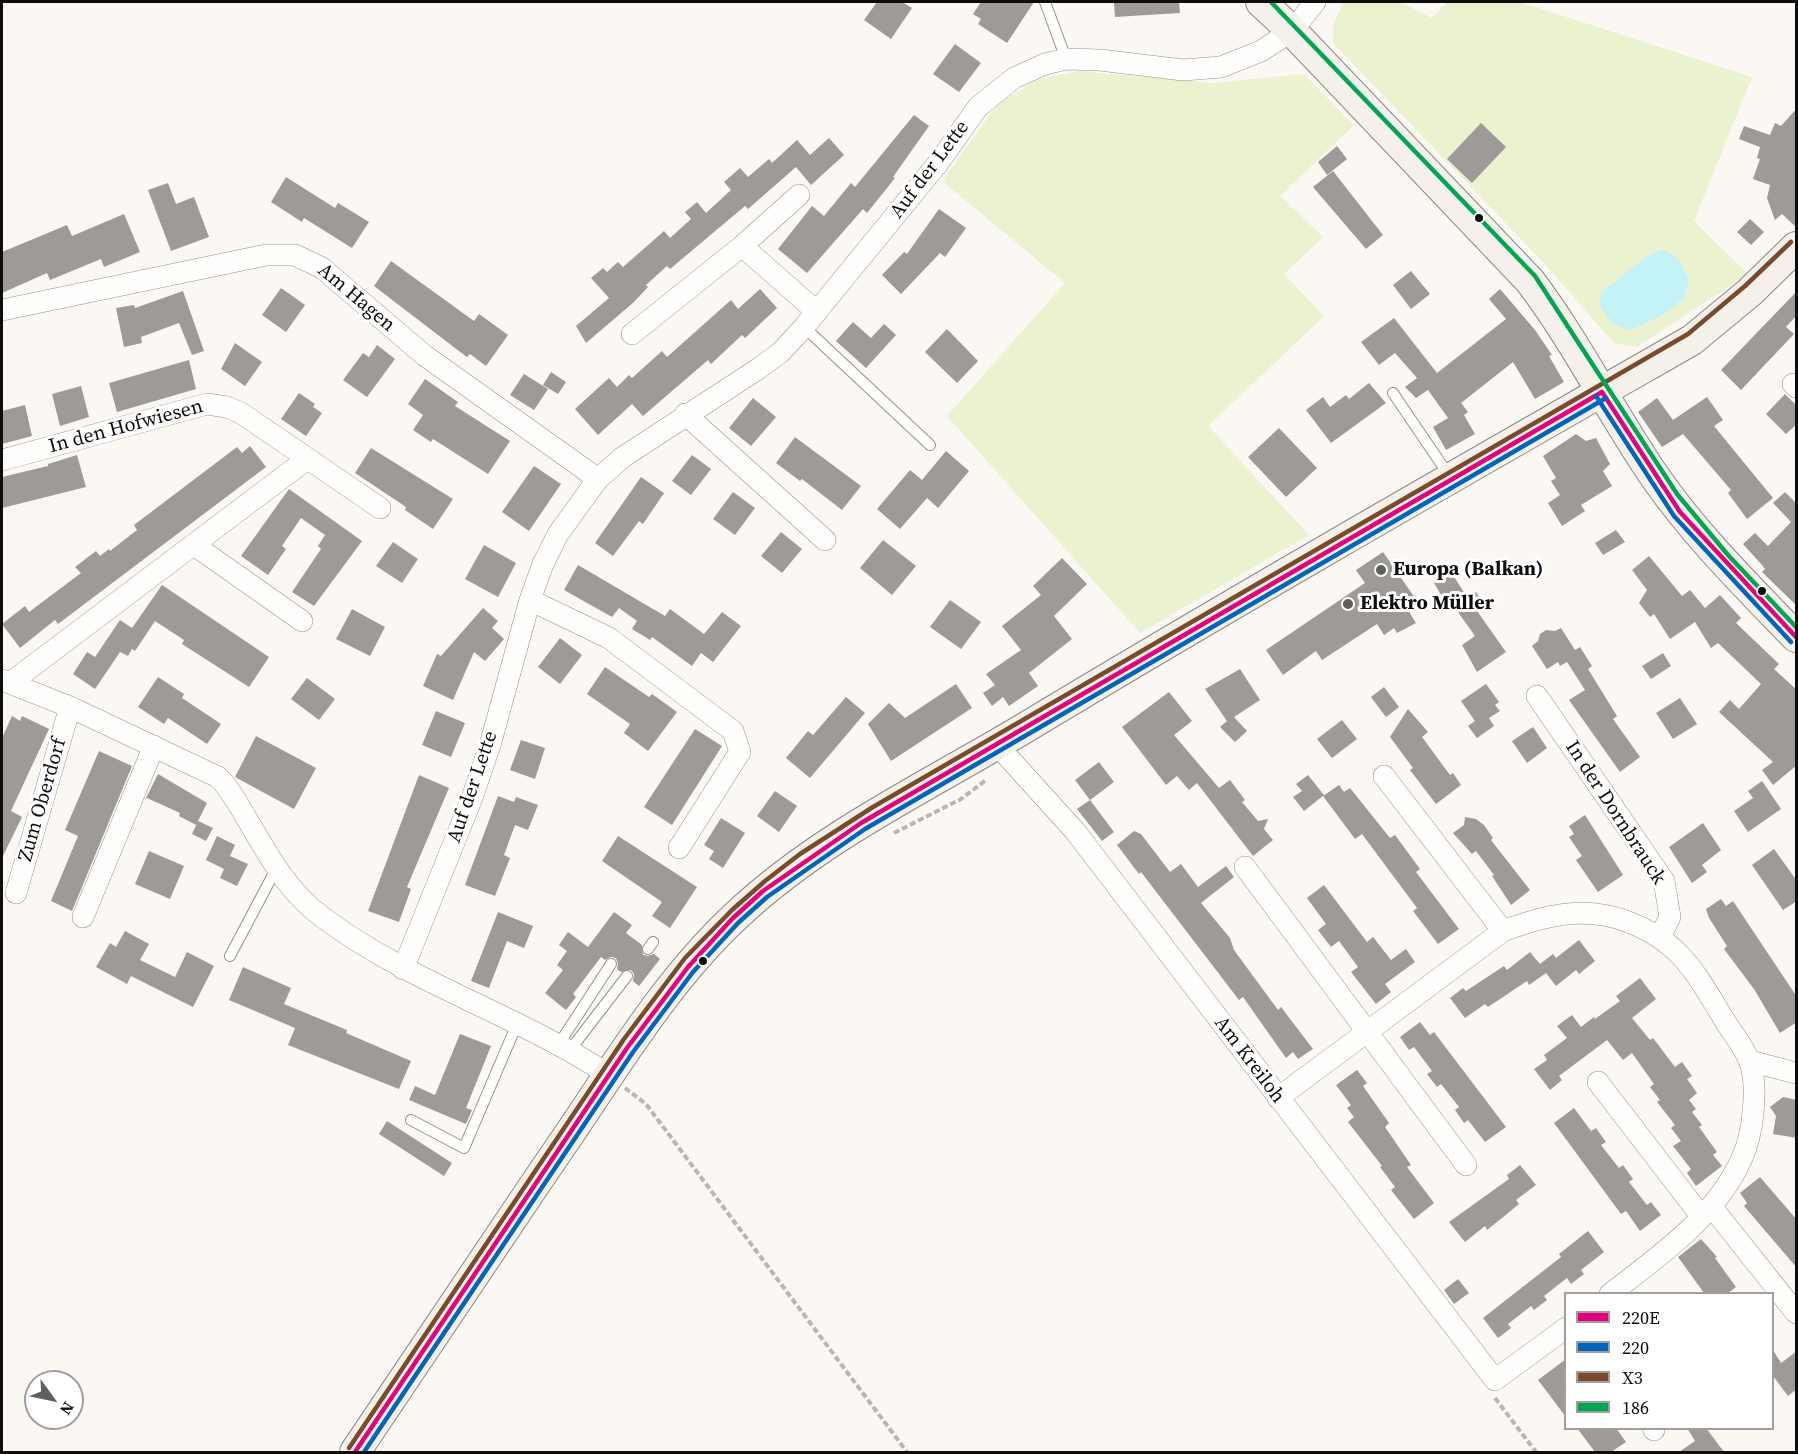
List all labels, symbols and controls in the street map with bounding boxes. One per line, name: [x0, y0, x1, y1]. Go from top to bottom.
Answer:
street label: Auf der Lette: [885, 116, 975, 224]
unlabelled marker: [1473, 212, 1485, 224]
street label: Am Hagen: [312, 259, 400, 337]
street label: In den Hofwiesen: [46, 395, 206, 459]
place label: Europa (Balkan): [1393, 558, 1543, 582]
marker: Europa (Balkan): [1374, 563, 1388, 577]
unlabelled marker: [1756, 585, 1768, 597]
place label: Elektro Müller: [1360, 592, 1494, 616]
marker: Elektro Müller: [1341, 597, 1355, 611]
street label: Auf der Lette: [443, 728, 503, 846]
street label: Zum Oberdorf: [14, 736, 72, 864]
street label: In der Dornbrauck: [1560, 737, 1670, 889]
unlabelled marker: [697, 955, 709, 967]
street label: Am Kreiloh: [1209, 1012, 1289, 1108]
legend: [1564, 1292, 1774, 1430]
text: 220E: [1622, 1305, 1660, 1330]
text: 220: [1622, 1335, 1649, 1360]
text: X3: [1622, 1365, 1643, 1390]
north arrow: [24, 1370, 84, 1430]
text: 186: [1622, 1395, 1649, 1420]
text: N: [55, 1398, 80, 1420]

